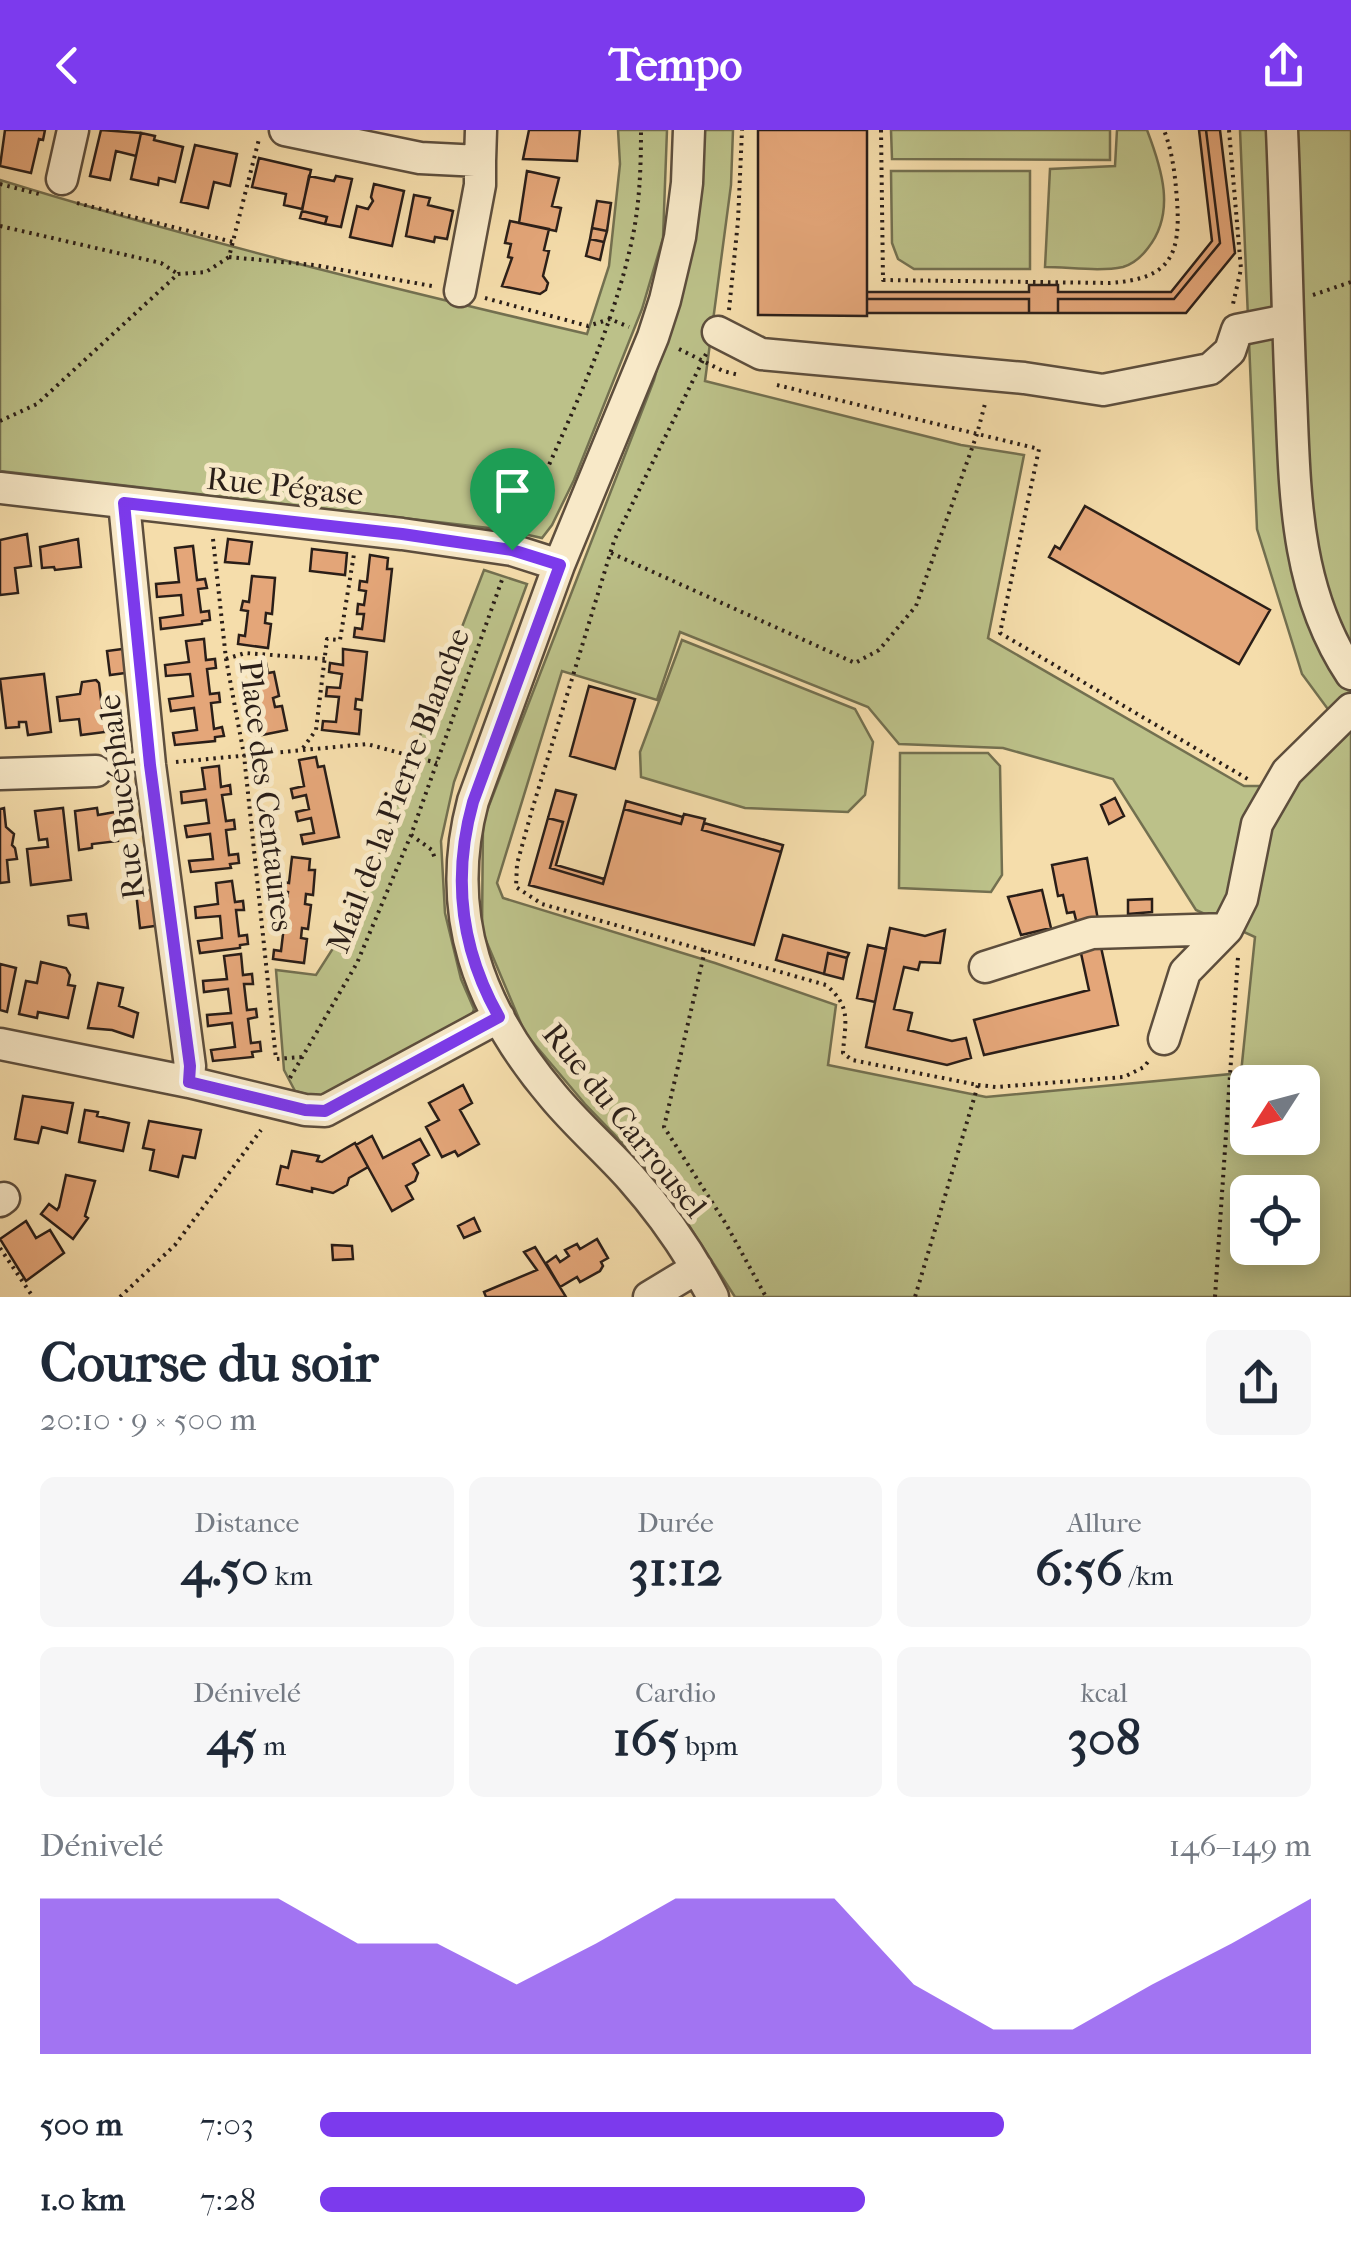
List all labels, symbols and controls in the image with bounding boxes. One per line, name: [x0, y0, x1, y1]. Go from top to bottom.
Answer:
icon: back: [40, 38, 95, 93]
icon: share: [1256, 38, 1311, 93]
text: Tempo: [609, 39, 742, 92]
pin: [470, 448, 555, 551]
street label: Rue Pégase: [205, 460, 365, 513]
icon: arrive: [485, 463, 540, 518]
street label: Mail de la Pierre Blanche: [319, 623, 478, 958]
street label: Place des Centaures: [232, 658, 301, 934]
street label: Rue Bucéphale: [91, 692, 152, 902]
street label: Rue du Carrousel: [535, 1016, 714, 1225]
north arrow: [1230, 1065, 1320, 1155]
map controls: [1230, 1065, 1320, 1265]
button: locate: [1230, 1175, 1320, 1265]
button: share: [1206, 1330, 1311, 1435]
text: Course du soir: [40, 1331, 378, 1395]
text: 20:10 · 9 × 500 m: [40, 1401, 256, 1438]
text: Distance: [194, 1506, 299, 1539]
text: Durée: [637, 1506, 714, 1539]
text: Allure: [1067, 1506, 1142, 1539]
text: 4.50: [181, 1539, 269, 1598]
text: 31:12: [628, 1539, 723, 1598]
text: 6:56: [1035, 1539, 1123, 1598]
text: km: [269, 1559, 312, 1592]
text: /km: [1123, 1559, 1173, 1592]
text: Dénivelé: [193, 1676, 301, 1709]
text: Cardio: [635, 1676, 716, 1709]
text: kcal: [1081, 1676, 1128, 1709]
text: 45: [207, 1709, 257, 1768]
text: 165: [613, 1709, 679, 1768]
text: 308: [1068, 1709, 1141, 1768]
text: m: [257, 1729, 286, 1762]
text: bpm: [679, 1729, 738, 1762]
text: Dénivelé: [40, 1827, 163, 1864]
text: 146–149 m: [1169, 1827, 1311, 1864]
text: 500 m: [40, 2106, 123, 2143]
text: 7:03: [200, 2106, 254, 2143]
text: 1.0 km: [40, 2181, 125, 2218]
text: 7:28: [200, 2181, 256, 2218]

